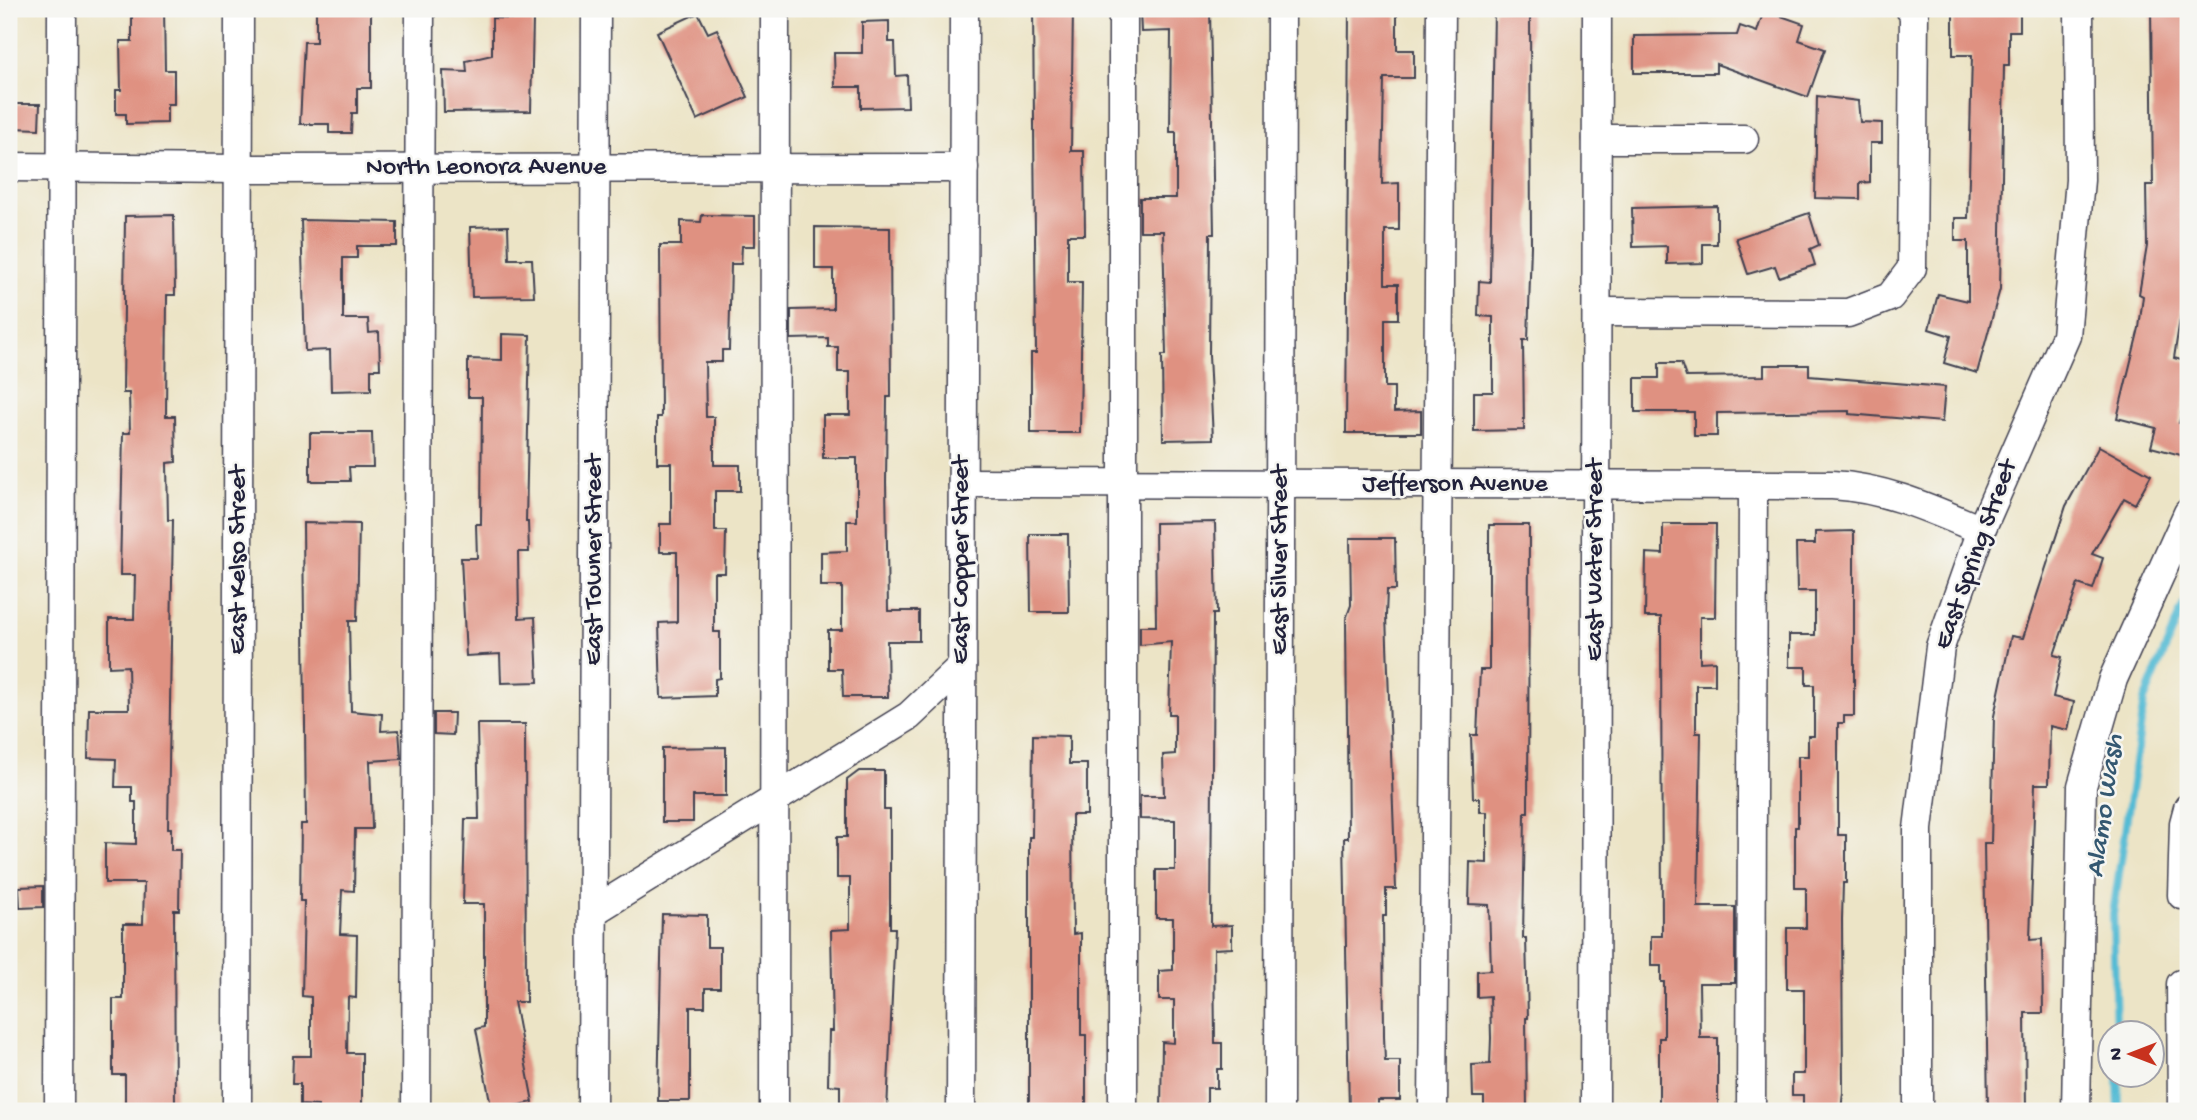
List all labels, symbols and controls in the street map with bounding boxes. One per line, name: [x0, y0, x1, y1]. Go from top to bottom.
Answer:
street label: North Leonora Avenue: [366, 153, 607, 184]
street label: East Towner Street: [580, 452, 611, 666]
street label: East Copper Street: [947, 453, 978, 664]
street label: East Spring Street: [1928, 454, 2026, 654]
street label: East Water Street: [1581, 457, 1612, 661]
street label: East Kelso Street: [224, 463, 255, 655]
street label: East Silver Street: [1266, 463, 1297, 655]
street label: Jefferson Avenue: [1362, 470, 1548, 501]
water label: Alamo Wash: [2080, 731, 2132, 880]
north arrow: [2096, 1018, 2166, 1088]
text: N: [2106, 1048, 2129, 1060]

